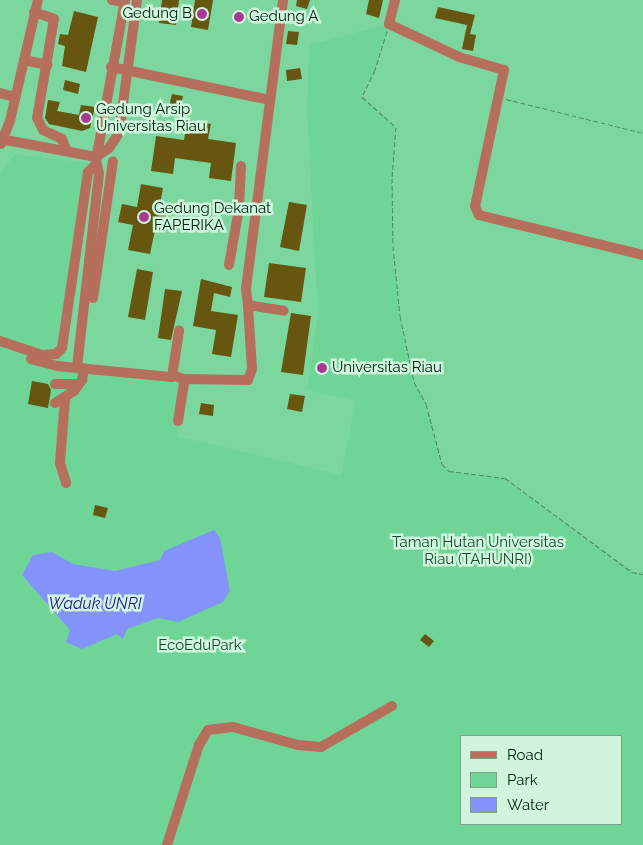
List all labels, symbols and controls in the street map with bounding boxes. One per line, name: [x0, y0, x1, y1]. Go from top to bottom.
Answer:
place label: Gedung B: [122, 5, 192, 23]
marker: Gedung B: [196, 8, 208, 20]
place label: Gedung A: [249, 8, 319, 26]
marker: Gedung A: [233, 11, 245, 23]
place label: Gedung Arsip Universitas Riau: [96, 100, 206, 135]
marker: Gedung Arsip Universitas Riau: [80, 112, 92, 124]
place label: Gedung Dekanat FAPERIKA: [154, 199, 271, 234]
marker: Gedung Dekanat FAPERIKA: [138, 211, 150, 223]
place label: Universitas Riau: [332, 359, 442, 377]
marker: Universitas Riau: [316, 362, 328, 374]
park label: Taman Hutan Universitas Riau (TAHUNRI): [392, 533, 564, 568]
water label: Waduk UNRI: [48, 594, 142, 614]
park label: EcoEduPark: [158, 637, 242, 655]
legend: [460, 735, 623, 825]
text: Road: [507, 746, 543, 764]
text: Park: [507, 771, 538, 789]
text: Water: [507, 796, 549, 814]

